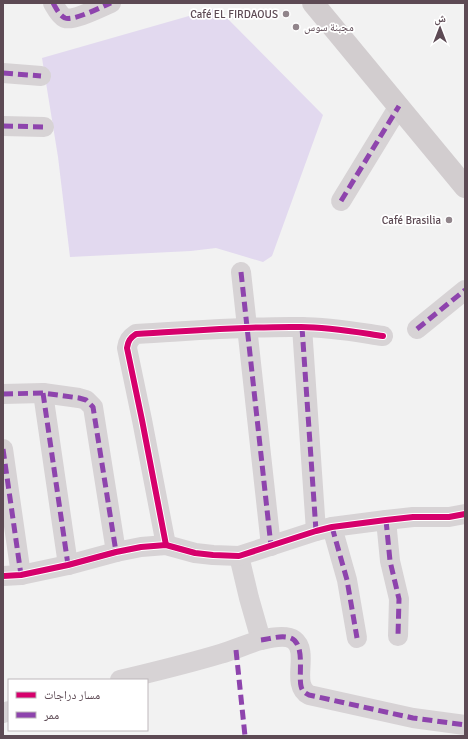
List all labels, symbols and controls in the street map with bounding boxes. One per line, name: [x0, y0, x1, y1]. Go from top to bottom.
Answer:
place label: Café EL FIRDAOUS: [190, 8, 278, 21]
north arrow: [420, 8, 460, 48]
marker: Café EL FIRDAOUS: [281, 9, 291, 19]
text: ش: [434, 12, 446, 26]
place label: مجبنة سوس: [304, 21, 354, 34]
marker: مجبنة سوس: [291, 22, 301, 32]
place label: Café Brasilia: [382, 214, 441, 227]
marker: Café Brasilia: [444, 215, 454, 225]
legend: [8, 679, 148, 731]
text: مسار دراجات: [44, 688, 100, 703]
text: ممر: [43, 708, 59, 723]

